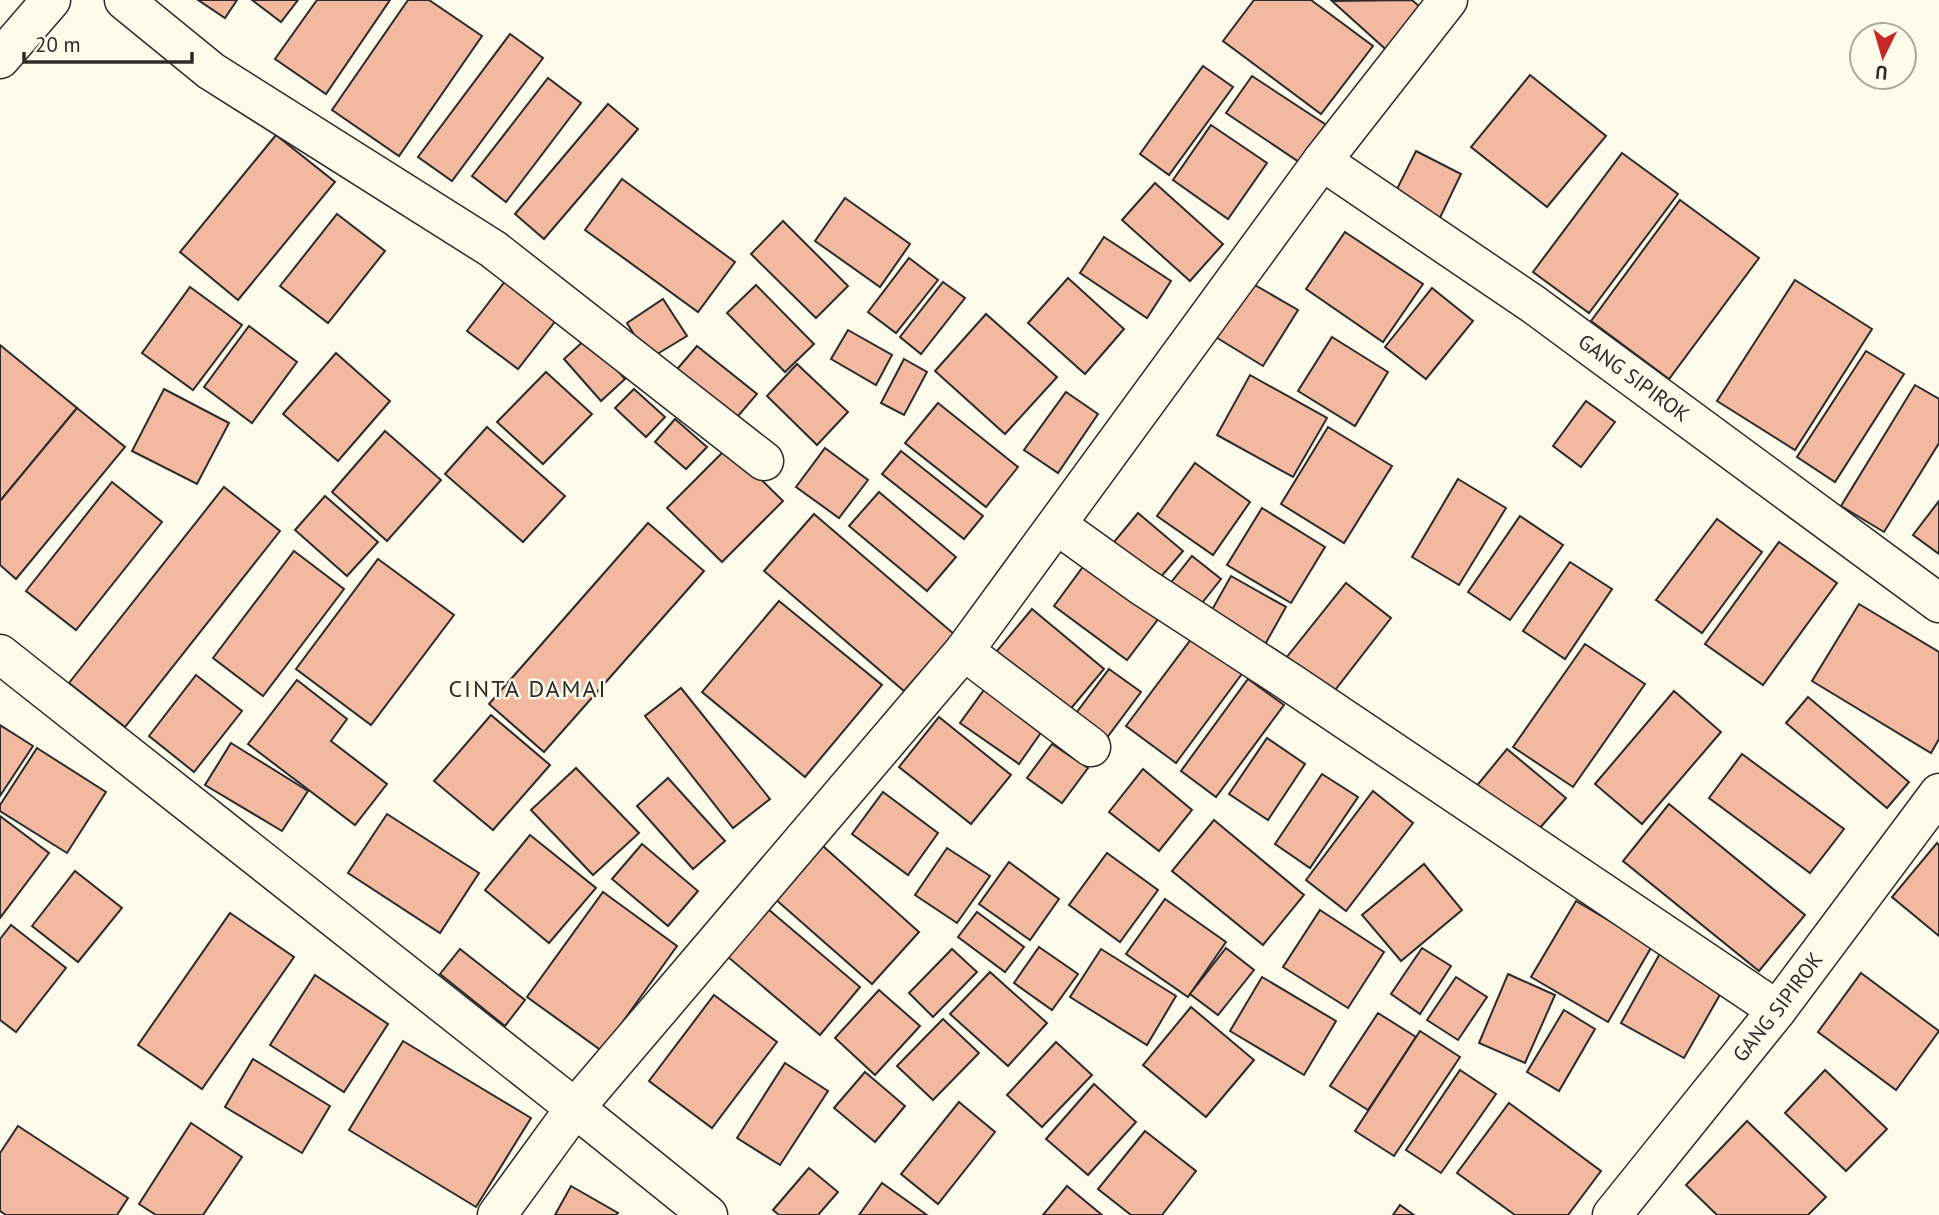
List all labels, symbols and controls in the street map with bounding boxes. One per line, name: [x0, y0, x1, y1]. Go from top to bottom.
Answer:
scale bar: [24, 21, 192, 65]
north arrow: [1848, 21, 1918, 91]
text: 20 m: [35, 31, 81, 58]
text: U: [1875, 60, 1889, 85]
street label: GANG SIPIROK: [1573, 328, 1695, 428]
district label: CINTA DAMAI: [448, 673, 608, 704]
street label: GANG SIPIROK: [1727, 946, 1829, 1067]

